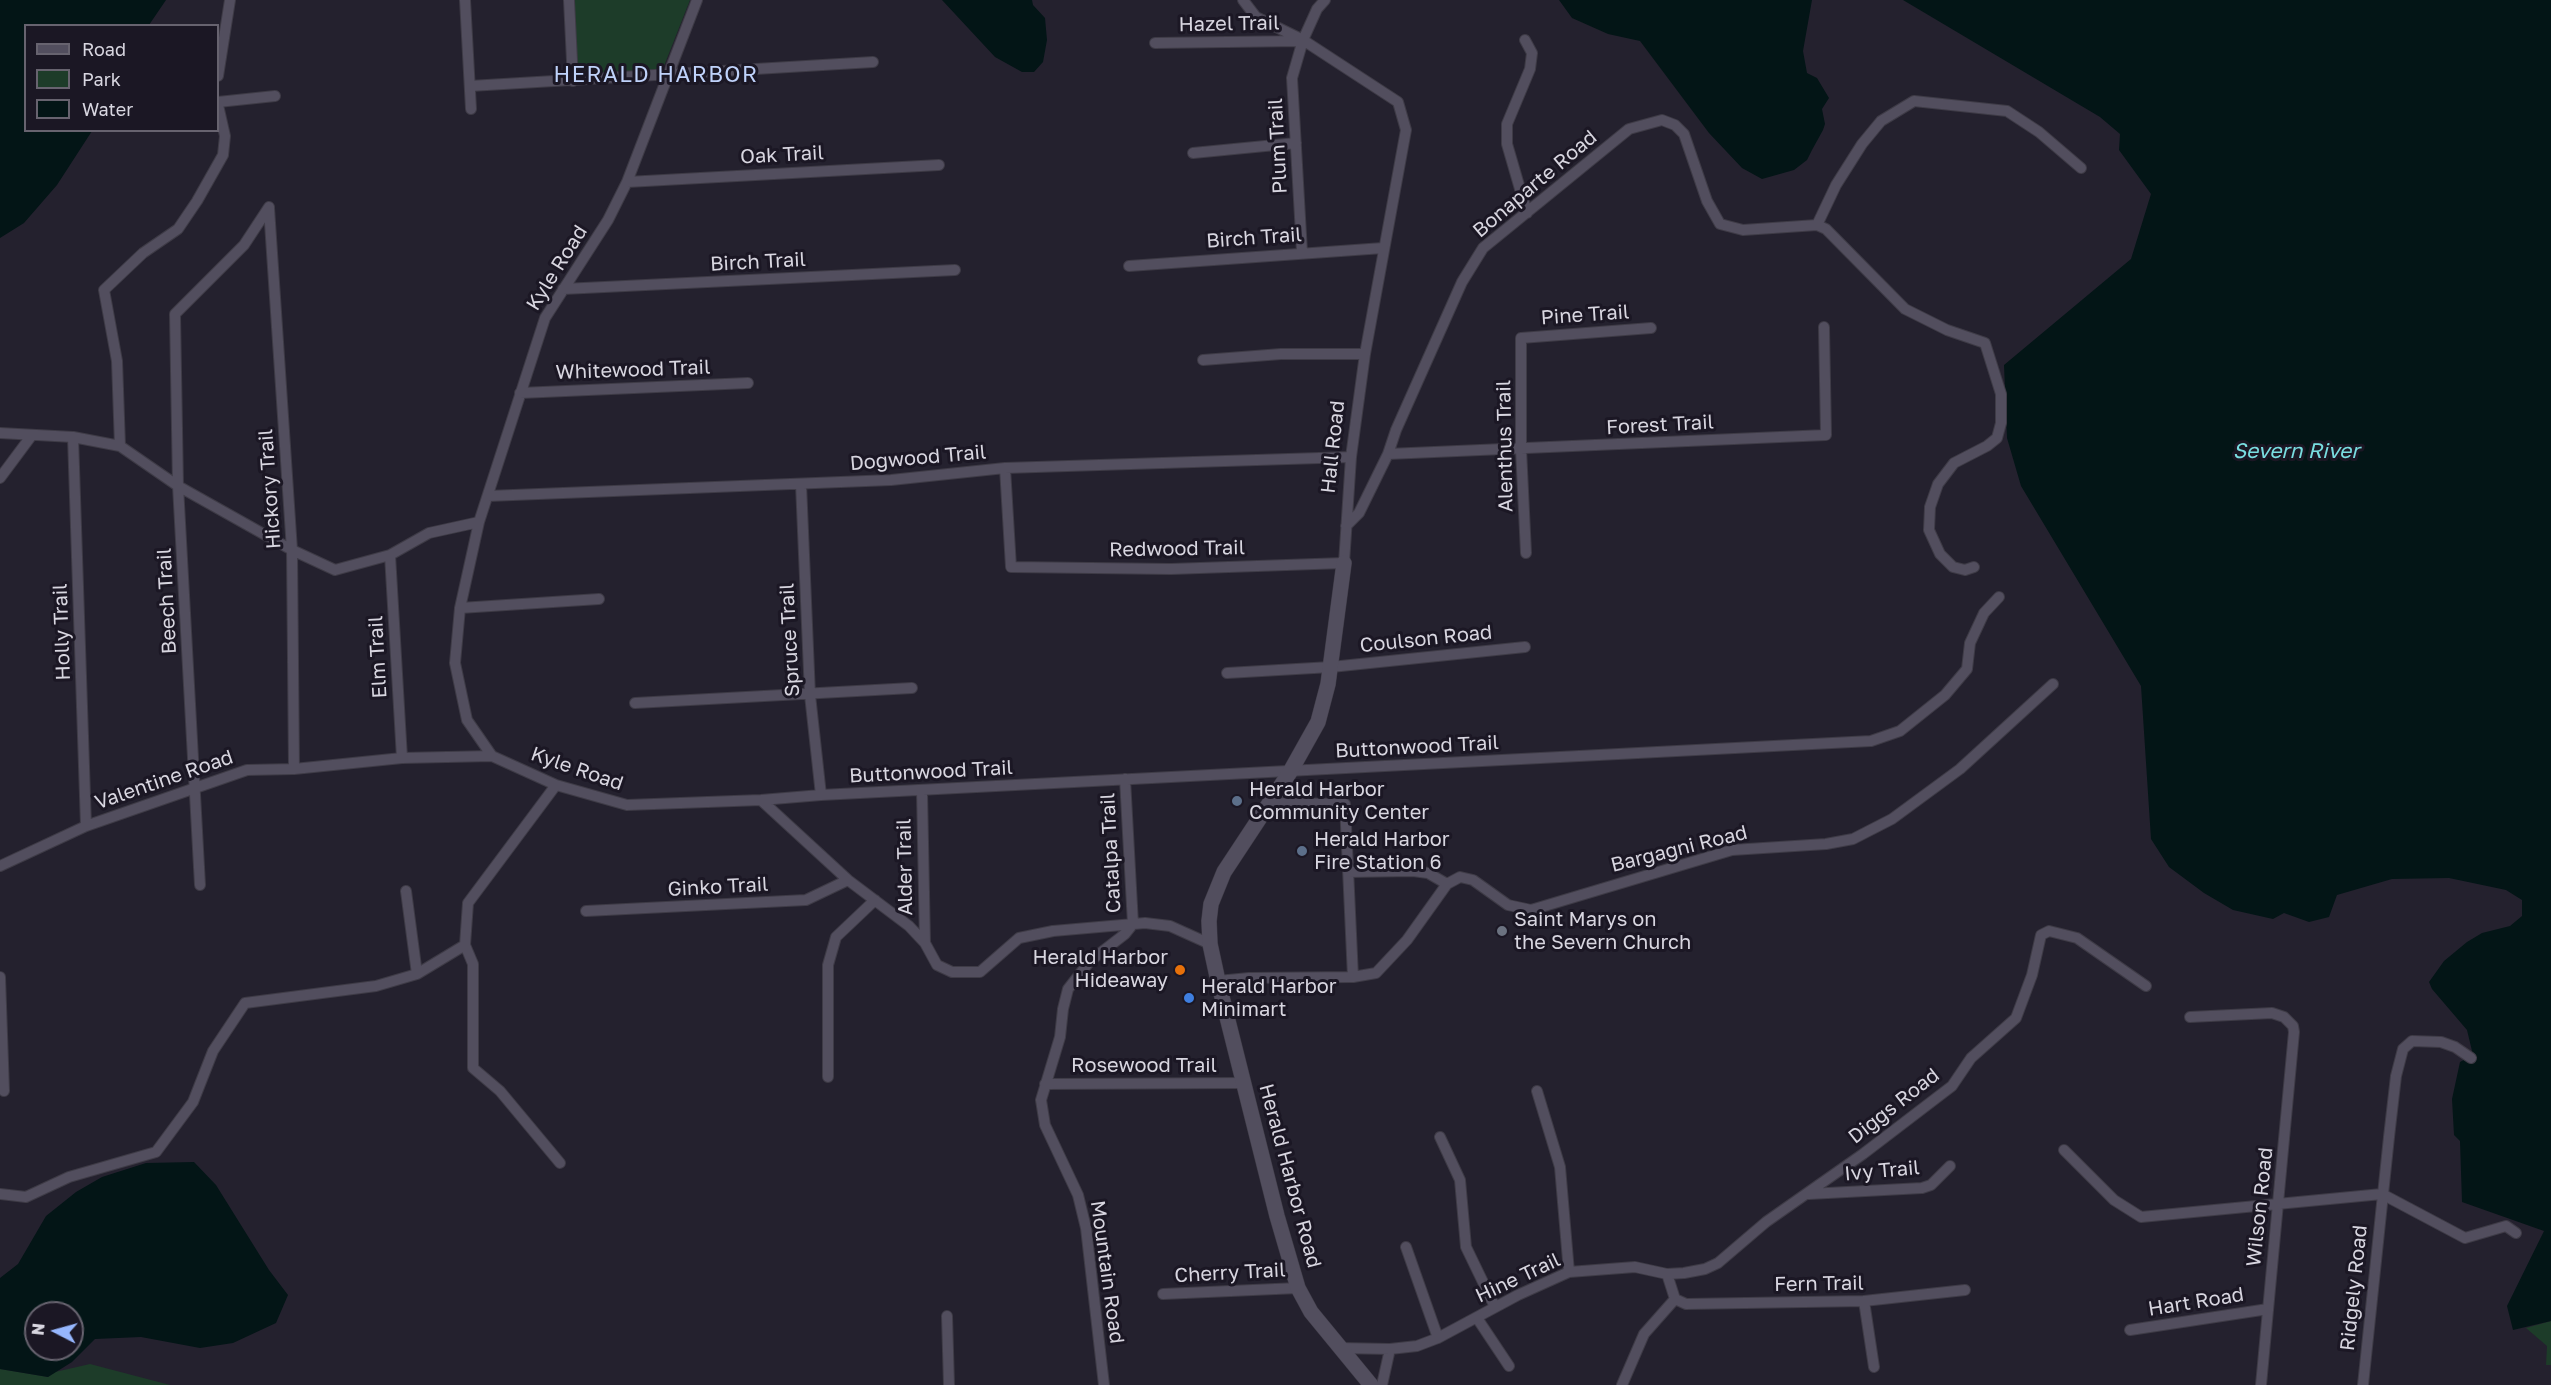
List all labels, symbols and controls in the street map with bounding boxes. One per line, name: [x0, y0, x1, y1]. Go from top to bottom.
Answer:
street label: Hazel Trail: [1178, 11, 1280, 37]
legend: [24, 24, 219, 132]
text: Road: [82, 38, 126, 60]
district label: HERALD HARBOR: [553, 62, 759, 88]
text: Park: [82, 68, 121, 90]
text: Water: [82, 98, 133, 120]
street label: Plum Trail: [1264, 98, 1292, 194]
street label: Bonaparte Road: [1468, 125, 1602, 243]
street label: Oak Trail: [740, 141, 824, 169]
street label: Kyle Road: [521, 221, 593, 315]
street label: Birch Trail: [1205, 223, 1303, 253]
street label: Birch Trail: [710, 248, 806, 276]
street label: Pine Trail: [1540, 300, 1630, 330]
street label: Whitewood Trail: [555, 355, 711, 385]
street label: Alenthus Trail: [1492, 380, 1518, 512]
street label: Hall Road: [1316, 399, 1350, 495]
street label: Forest Trail: [1606, 410, 1714, 440]
street label: Hickory Trail: [254, 428, 286, 550]
water label: Severn River: [2233, 438, 2359, 464]
street label: Dogwood Trail: [849, 440, 987, 476]
street label: Redwood Trail: [1109, 536, 1245, 562]
street label: Beech Trail: [152, 547, 182, 655]
street label: Holly Trail: [48, 583, 76, 681]
street label: Spruce Trail: [775, 583, 805, 697]
street label: Elm Trail: [364, 615, 392, 699]
street label: Coulson Road: [1359, 620, 1493, 658]
street label: Buttonwood Trail: [1335, 731, 1499, 763]
street label: Kyle Road: [528, 742, 626, 796]
street label: Valentine Road: [92, 745, 236, 815]
street label: Buttonwood Trail: [849, 756, 1013, 788]
place label: Herald Harbor Community Center: [1249, 778, 1429, 825]
street label: Catalpa Trail: [1096, 792, 1126, 914]
marker: Herald Harbor Community Center: [1230, 794, 1244, 808]
street label: Alder Trail: [892, 818, 918, 916]
street label: Bargagni Road: [1608, 820, 1750, 878]
place label: Herald Harbor Fire Station 6: [1314, 828, 1450, 875]
marker: Herald Harbor Fire Station 6: [1295, 844, 1309, 858]
street label: Ginko Trail: [667, 872, 769, 902]
place label: Saint Marys on the Severn Church: [1514, 908, 1691, 955]
marker: Saint Marys on the Severn Church: [1495, 924, 1509, 938]
place label: Herald Harbor Hideaway: [1032, 946, 1168, 993]
marker: Herald Harbor Hideaway: [1173, 963, 1187, 977]
place label: Herald Harbor Minimart: [1201, 975, 1337, 1022]
marker: Herald Harbor Minimart: [1182, 991, 1196, 1005]
street label: Rosewood Trail: [1071, 1054, 1217, 1078]
street label: Diggs Road: [1844, 1063, 1944, 1149]
street label: Herald Harbor Road: [1254, 1081, 1326, 1271]
street label: Wilson Road: [2242, 1146, 2278, 1268]
street label: Ivy Trail: [1843, 1156, 1921, 1186]
street label: Mountain Road: [1085, 1199, 1129, 1345]
street label: Ridgely Road: [2335, 1224, 2373, 1352]
street label: Hine Trail: [1472, 1248, 1564, 1308]
street label: Cherry Trail: [1174, 1258, 1286, 1288]
street label: Fern Trail: [1774, 1271, 1864, 1297]
street label: Hart Road: [2146, 1283, 2246, 1321]
north arrow: [24, 1301, 84, 1361]
text: N: [28, 1322, 49, 1336]

